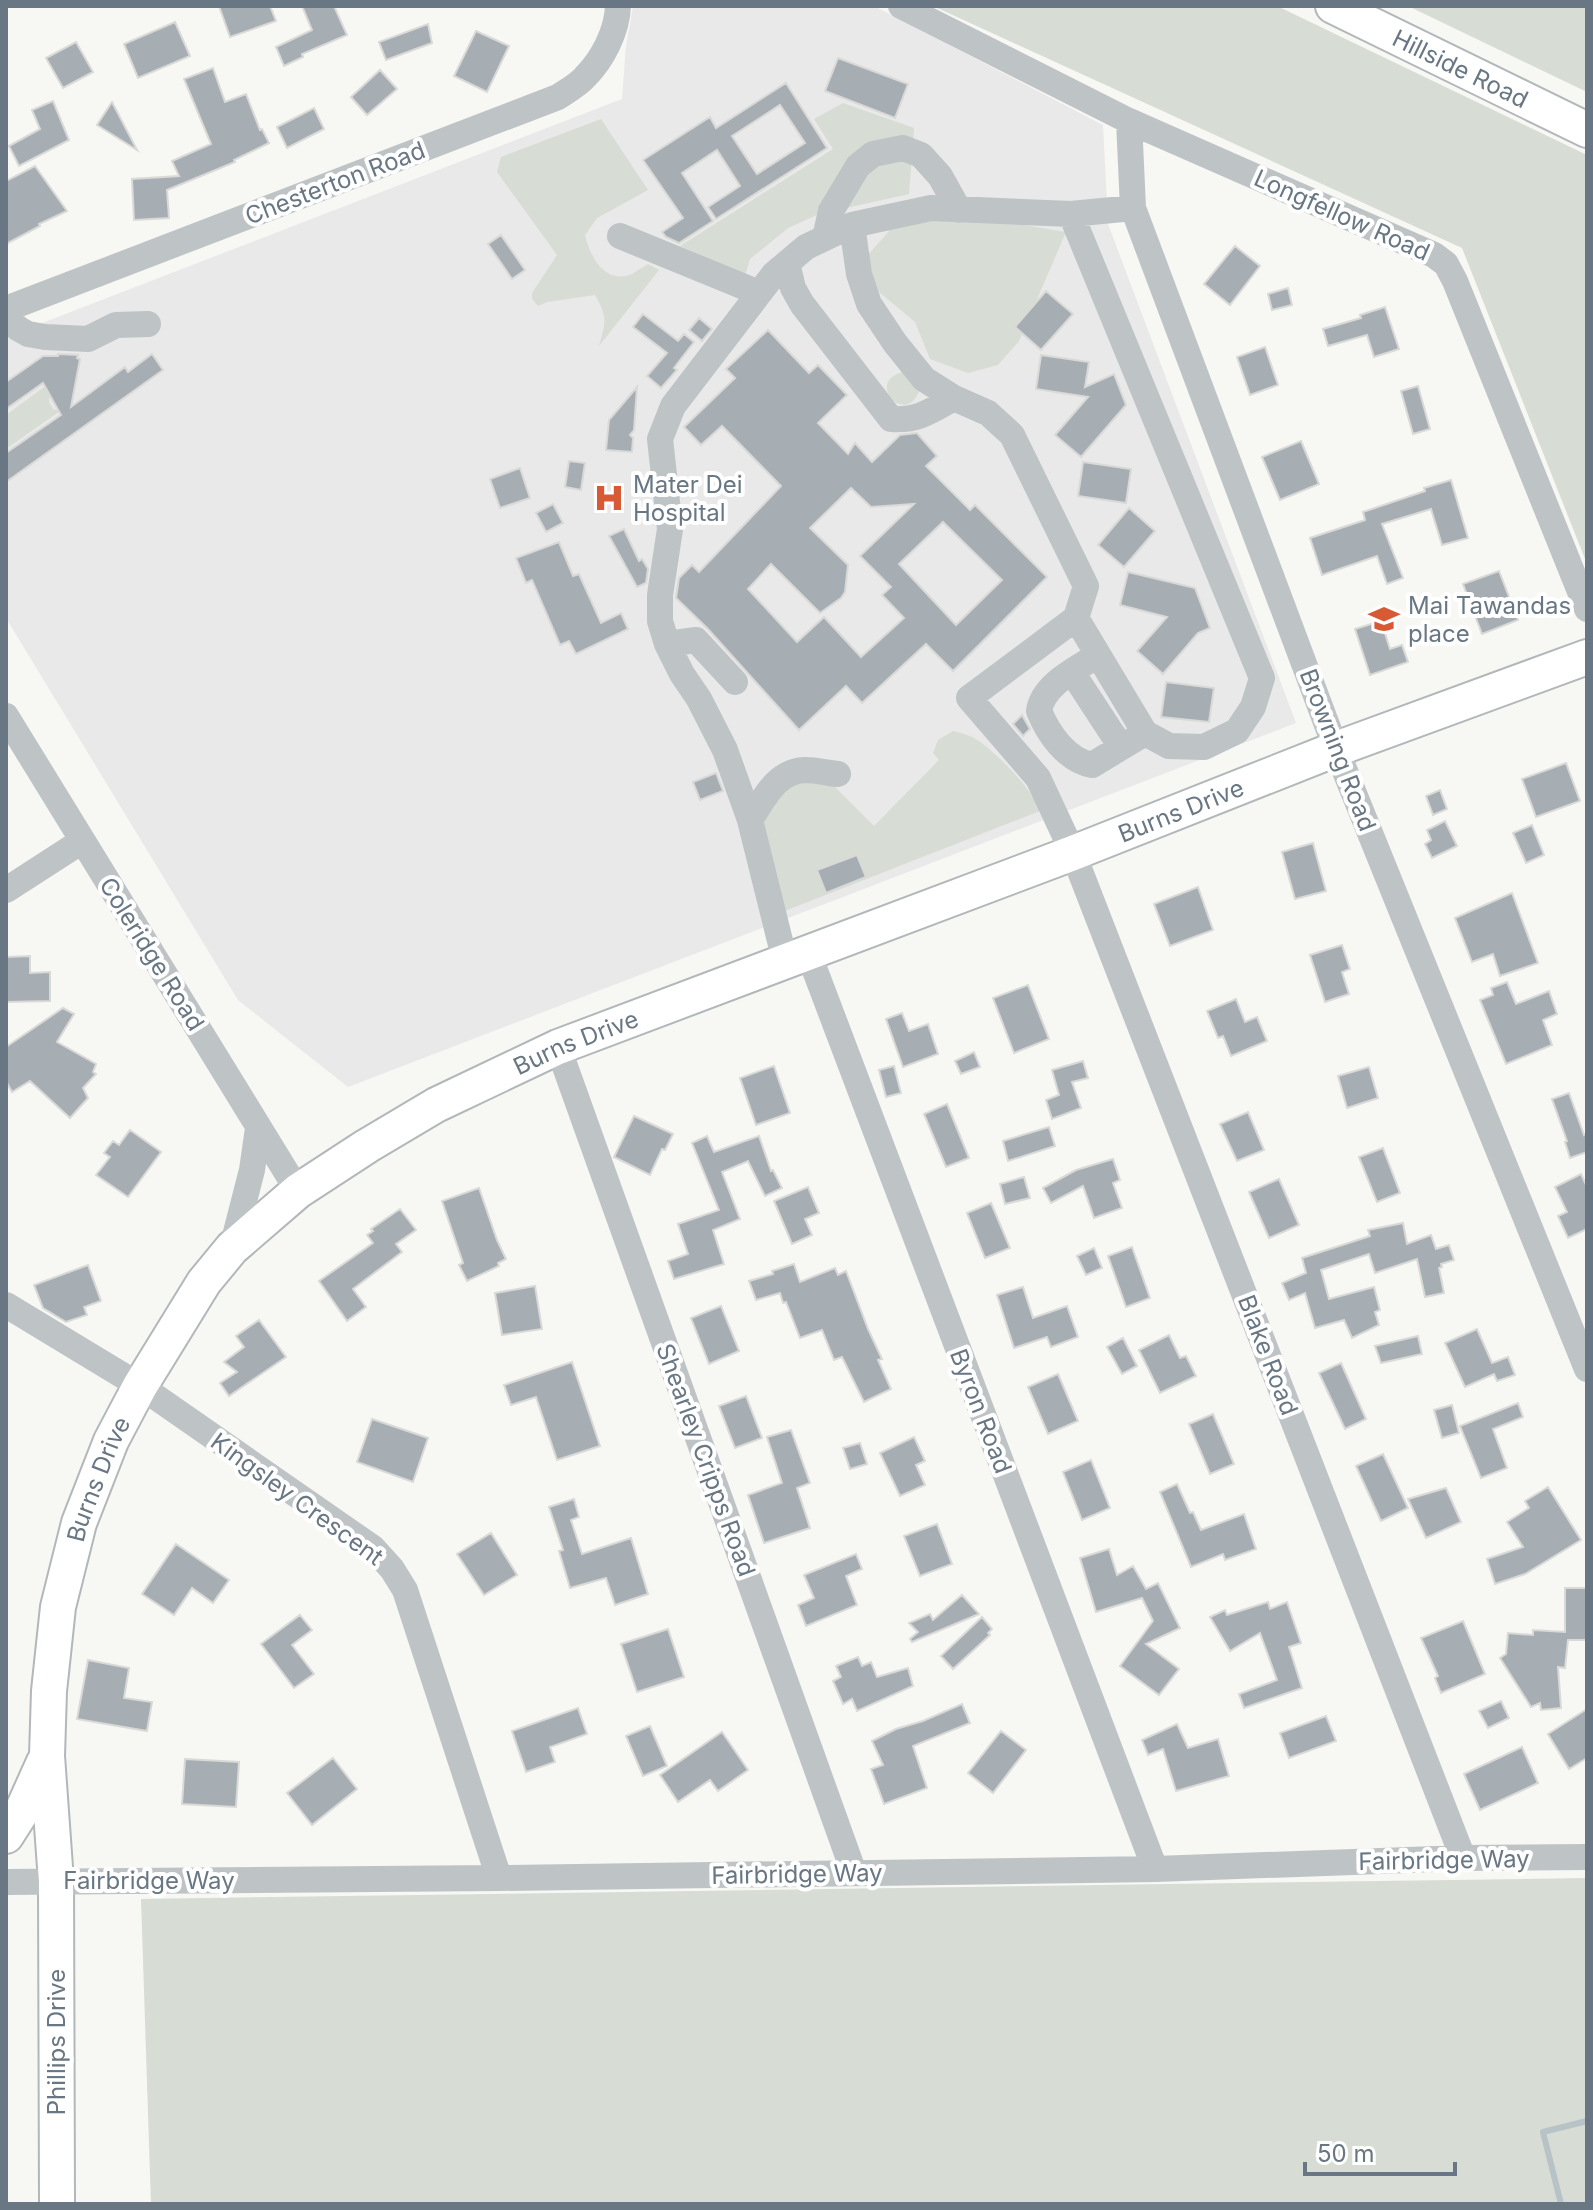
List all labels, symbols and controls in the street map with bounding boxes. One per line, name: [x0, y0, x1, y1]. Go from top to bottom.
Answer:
street label: Hillside Road: [1388, 23, 1533, 114]
street label: Chesterton Road: [241, 135, 429, 231]
street label: Longfellow Road: [1250, 163, 1434, 267]
place label: Mater Dei Hospital: [633, 470, 743, 527]
hospital icon: Mater Dei Hospital: [592, 481, 626, 515]
place label: Mai Tawandas place: [1408, 591, 1571, 648]
school or university icon: Mai Tawandas place: [1367, 602, 1401, 636]
street label: Browning Road: [1294, 665, 1382, 835]
street label: Burns Drive: [1114, 773, 1248, 848]
street label: Coleridge Road: [93, 872, 211, 1036]
street label: Burns Drive: [508, 1004, 642, 1081]
street label: Blake Road: [1232, 1291, 1304, 1419]
street label: Shearley Cripps Road: [650, 1340, 762, 1580]
street label: Byron Road: [944, 1345, 1018, 1477]
street label: Burns Drive: [60, 1411, 136, 1545]
street label: Kingsley Crescent: [205, 1427, 389, 1571]
street label: Fairbridge Way: [1358, 1844, 1530, 1876]
street label: Fairbridge Way: [711, 1858, 883, 1890]
street label: Fairbridge Way: [63, 1866, 235, 1895]
street label: Phillips Drive: [42, 1969, 71, 2115]
scale bar: [1305, 2126, 1455, 2176]
text: 50 m: [1317, 2139, 1375, 2168]

